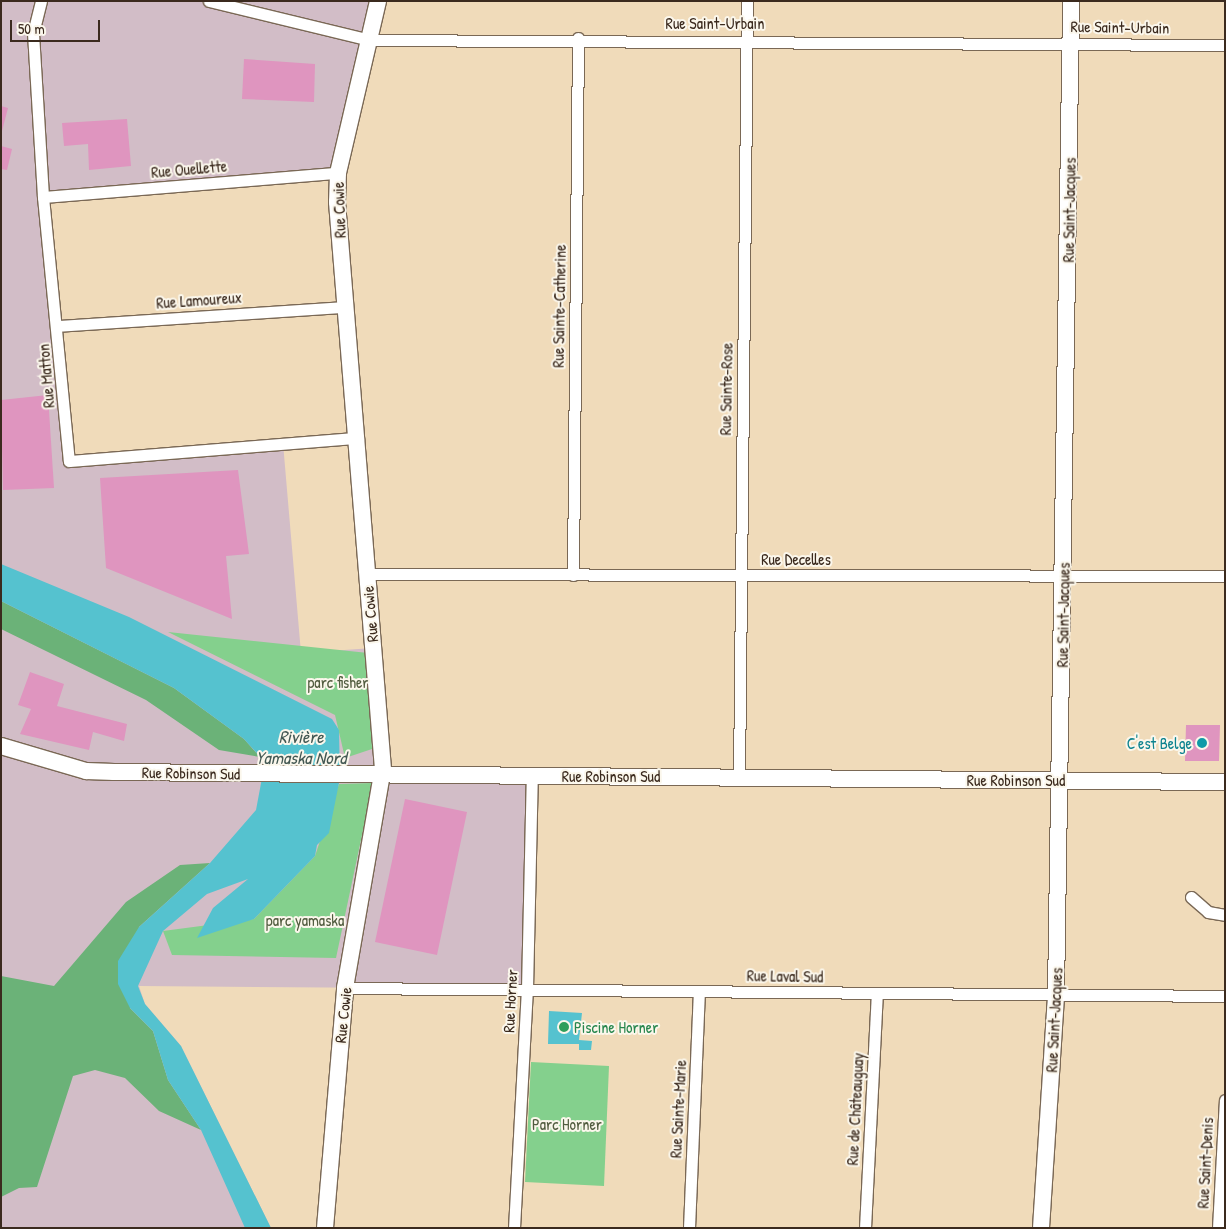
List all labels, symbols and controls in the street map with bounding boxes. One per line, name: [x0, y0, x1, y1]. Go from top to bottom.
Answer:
scale bar: [12, 10, 102, 42]
street label: Rue Saint-Urbain: [666, 13, 764, 33]
street label: Rue Saint-Urbain: [1070, 17, 1170, 37]
text: 50 m: [18, 18, 45, 39]
street label: Rue Ouellette: [150, 156, 228, 182]
street label: Rue Saint-Jacques: [1058, 157, 1080, 263]
street label: Rue Cowie: [328, 182, 350, 238]
street label: Rue Sainte-Catherine: [548, 244, 570, 368]
street label: Rue Lamoureux: [156, 287, 242, 313]
street label: Rue Sainte-Rose: [716, 342, 736, 436]
street label: Rue Matton: [34, 343, 58, 409]
street label: Rue Decelles: [761, 549, 831, 569]
street label: Rue Saint-Jacques: [1052, 562, 1074, 668]
street label: Rue Cowie: [358, 585, 382, 643]
park label: parc fisher: [308, 672, 368, 692]
water label: Rivière Yamaska Nord: [256, 727, 346, 770]
place label: C'est Belge: [1127, 733, 1192, 753]
marker: C'est Belge: [1196, 737, 1208, 749]
street label: Rue Robinson Sud: [142, 763, 240, 783]
street label: Rue Robinson Sud: [562, 766, 660, 786]
street label: Rue Robinson Sud: [967, 770, 1065, 790]
park label: parc yamaska: [266, 910, 344, 930]
street label: Rue Laval Sud: [747, 966, 823, 986]
street label: Rue Saint-Jacques: [1042, 967, 1066, 1073]
street label: Rue Horner: [499, 969, 521, 1033]
street label: Rue Cowie: [331, 986, 355, 1044]
place label: Piscine Horner: [574, 1017, 658, 1037]
marker: Piscine Horner: [558, 1021, 570, 1033]
street label: Rue de Châteauguay: [842, 1052, 868, 1166]
street label: Rue Sainte-Marie: [666, 1059, 690, 1159]
park label: Parc Horner: [532, 1114, 602, 1134]
street label: Rue Saint-Denis: [1193, 1117, 1217, 1209]

